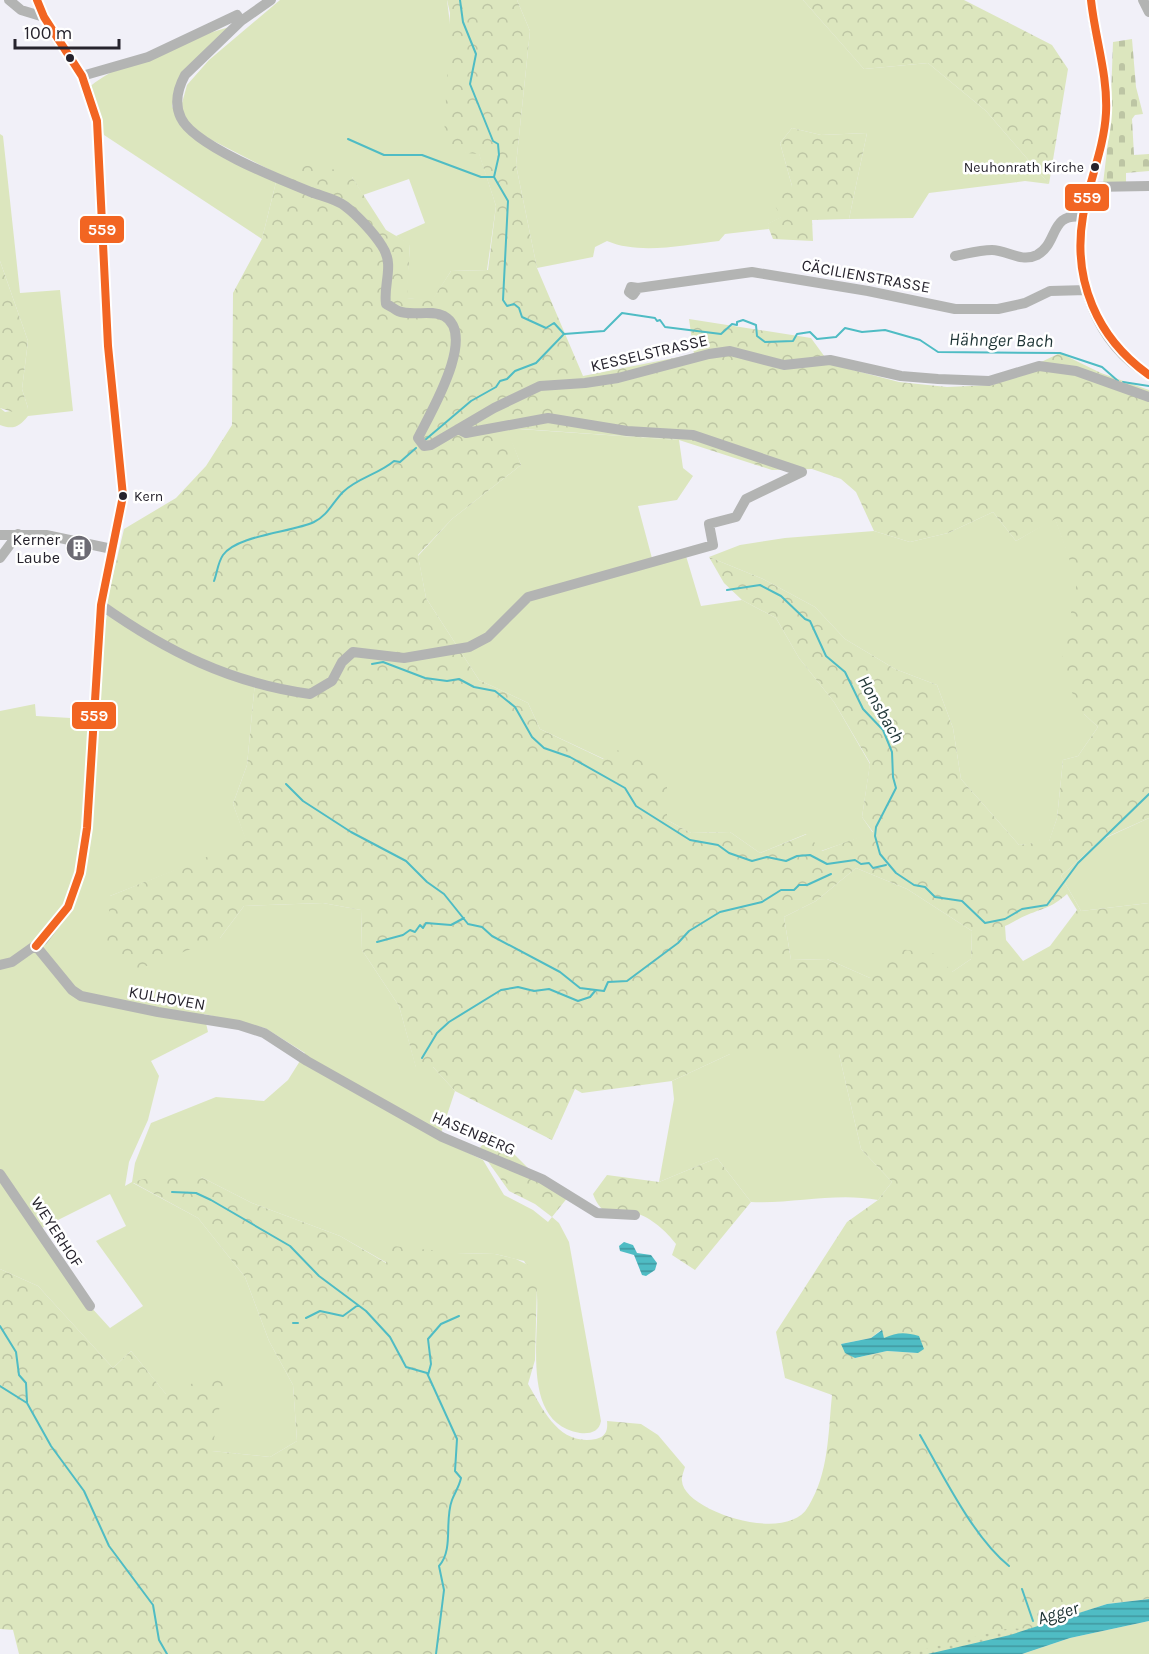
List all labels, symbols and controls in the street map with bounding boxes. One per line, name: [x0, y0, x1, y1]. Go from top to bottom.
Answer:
scale bar: [15, 12, 118, 50]
text: 100 m: [24, 22, 72, 44]
unlabelled marker: [64, 52, 76, 64]
place label: Neuhonrath Kirche: [964, 159, 1084, 176]
marker: Neuhonrath Kirche: [1089, 161, 1101, 173]
line badge: 559: [1064, 183, 1110, 212]
text: 559: [1073, 188, 1101, 207]
line badge: 559: [79, 215, 125, 244]
text: 559: [88, 220, 116, 239]
street label: CÄCILIENSTRASSE: [800, 255, 932, 297]
water label: Hähnger Bach: [949, 328, 1053, 352]
street label: KESSELSTRASSE: [589, 330, 709, 376]
place label: Kern: [134, 488, 163, 505]
marker: Kern: [117, 490, 129, 502]
place label: Kerner Laube: [13, 530, 60, 567]
building icon: Kerner Laube: [64, 533, 94, 563]
water label: Honsbach: [853, 671, 909, 747]
line badge: 559: [71, 701, 117, 730]
text: 559: [80, 706, 108, 725]
street label: KULHOVEN: [127, 982, 207, 1014]
street label: HASENBERG: [430, 1107, 518, 1159]
street label: WEYERHOF: [27, 1193, 87, 1271]
water label: Agger: [1035, 1596, 1082, 1629]

